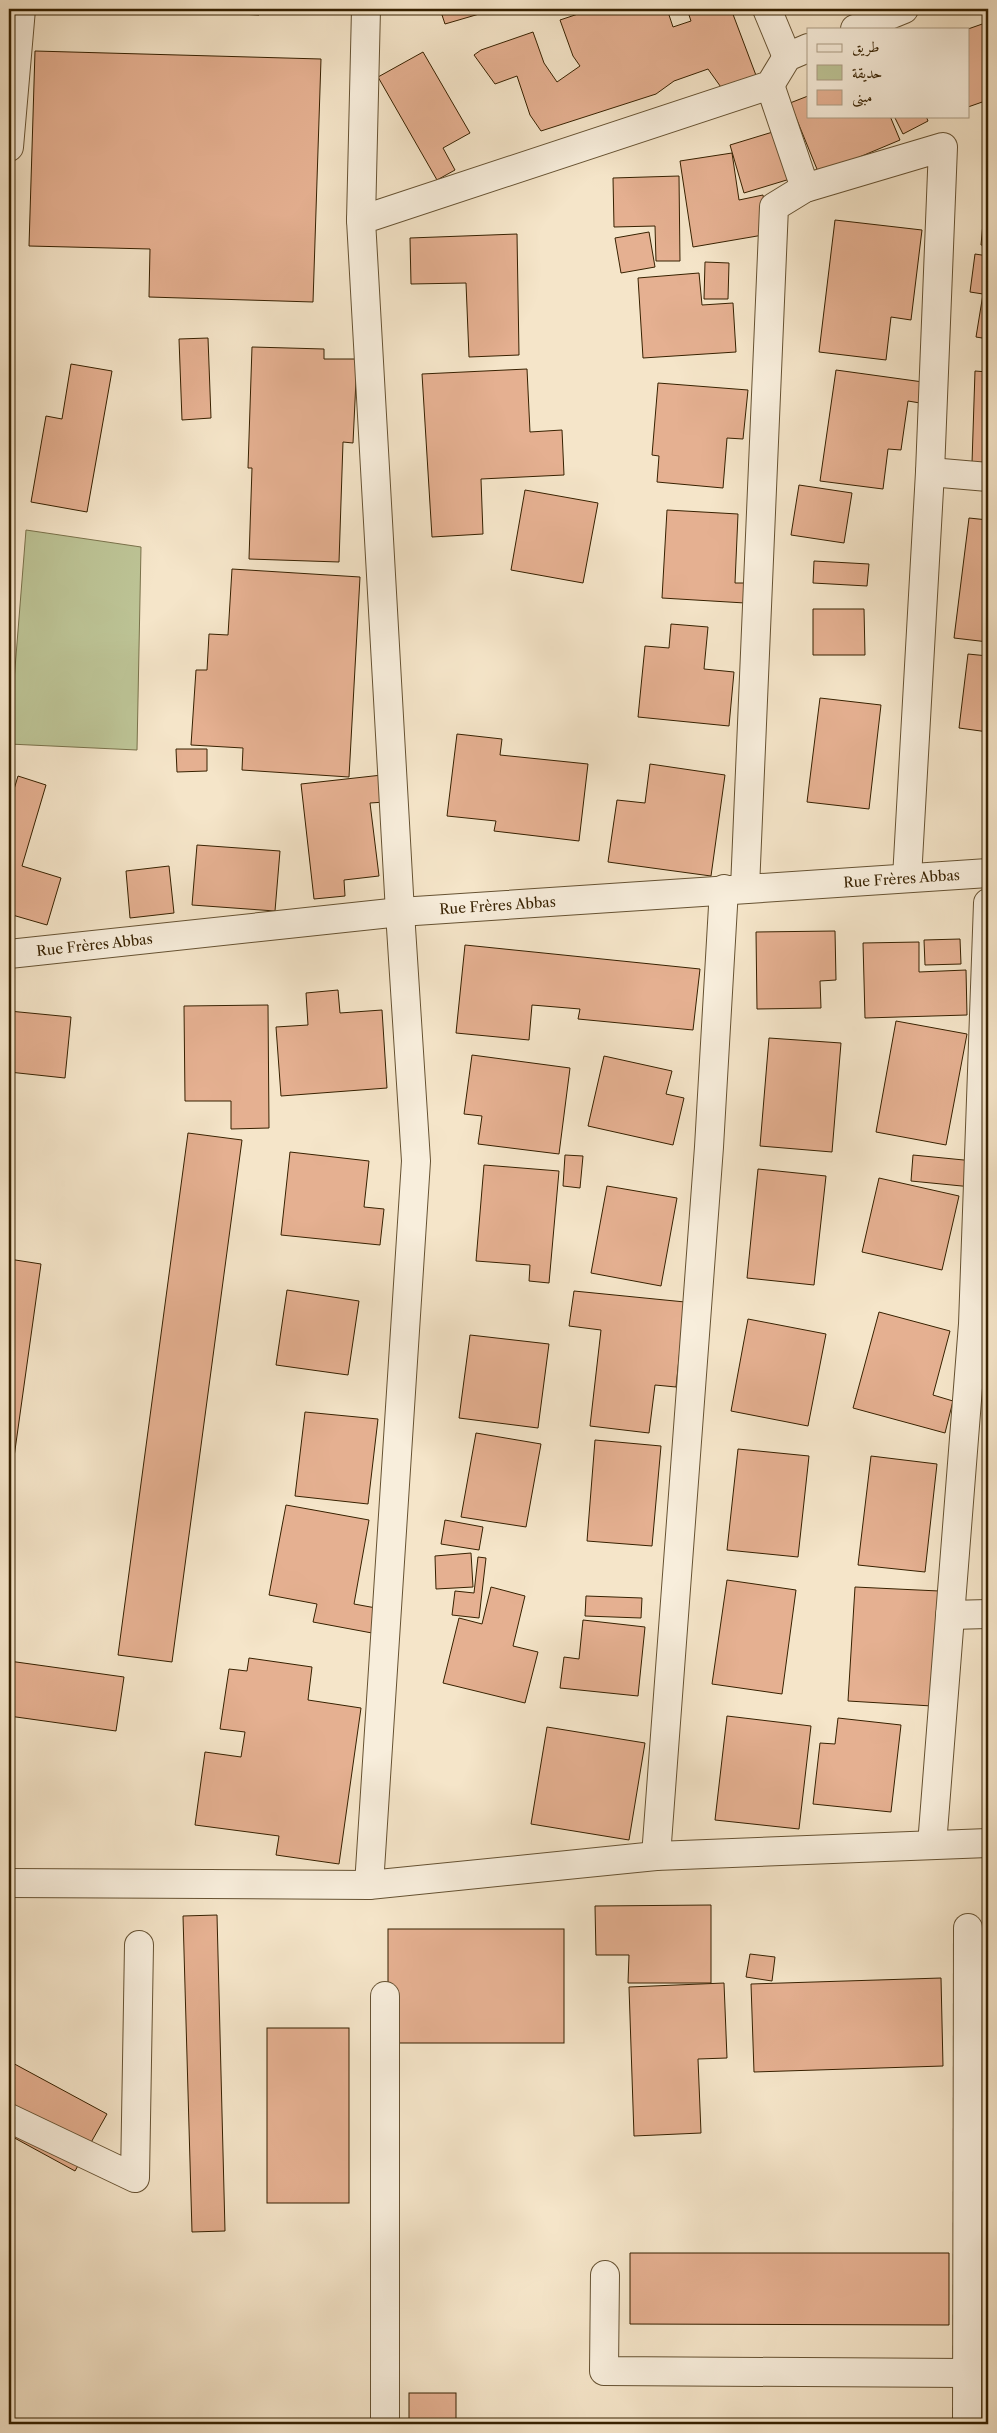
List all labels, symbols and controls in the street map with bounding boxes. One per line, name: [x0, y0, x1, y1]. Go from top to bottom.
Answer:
legend: [807, 28, 970, 118]
text: طريق: [852, 37, 879, 57]
text: حديقة: [852, 63, 882, 82]
text: مبنى: [852, 87, 872, 108]
street label: Rue Frères Abbas: [843, 866, 960, 892]
street label: Rue Frères Abbas: [439, 893, 556, 918]
street label: Rue Frères Abbas: [36, 930, 153, 960]

